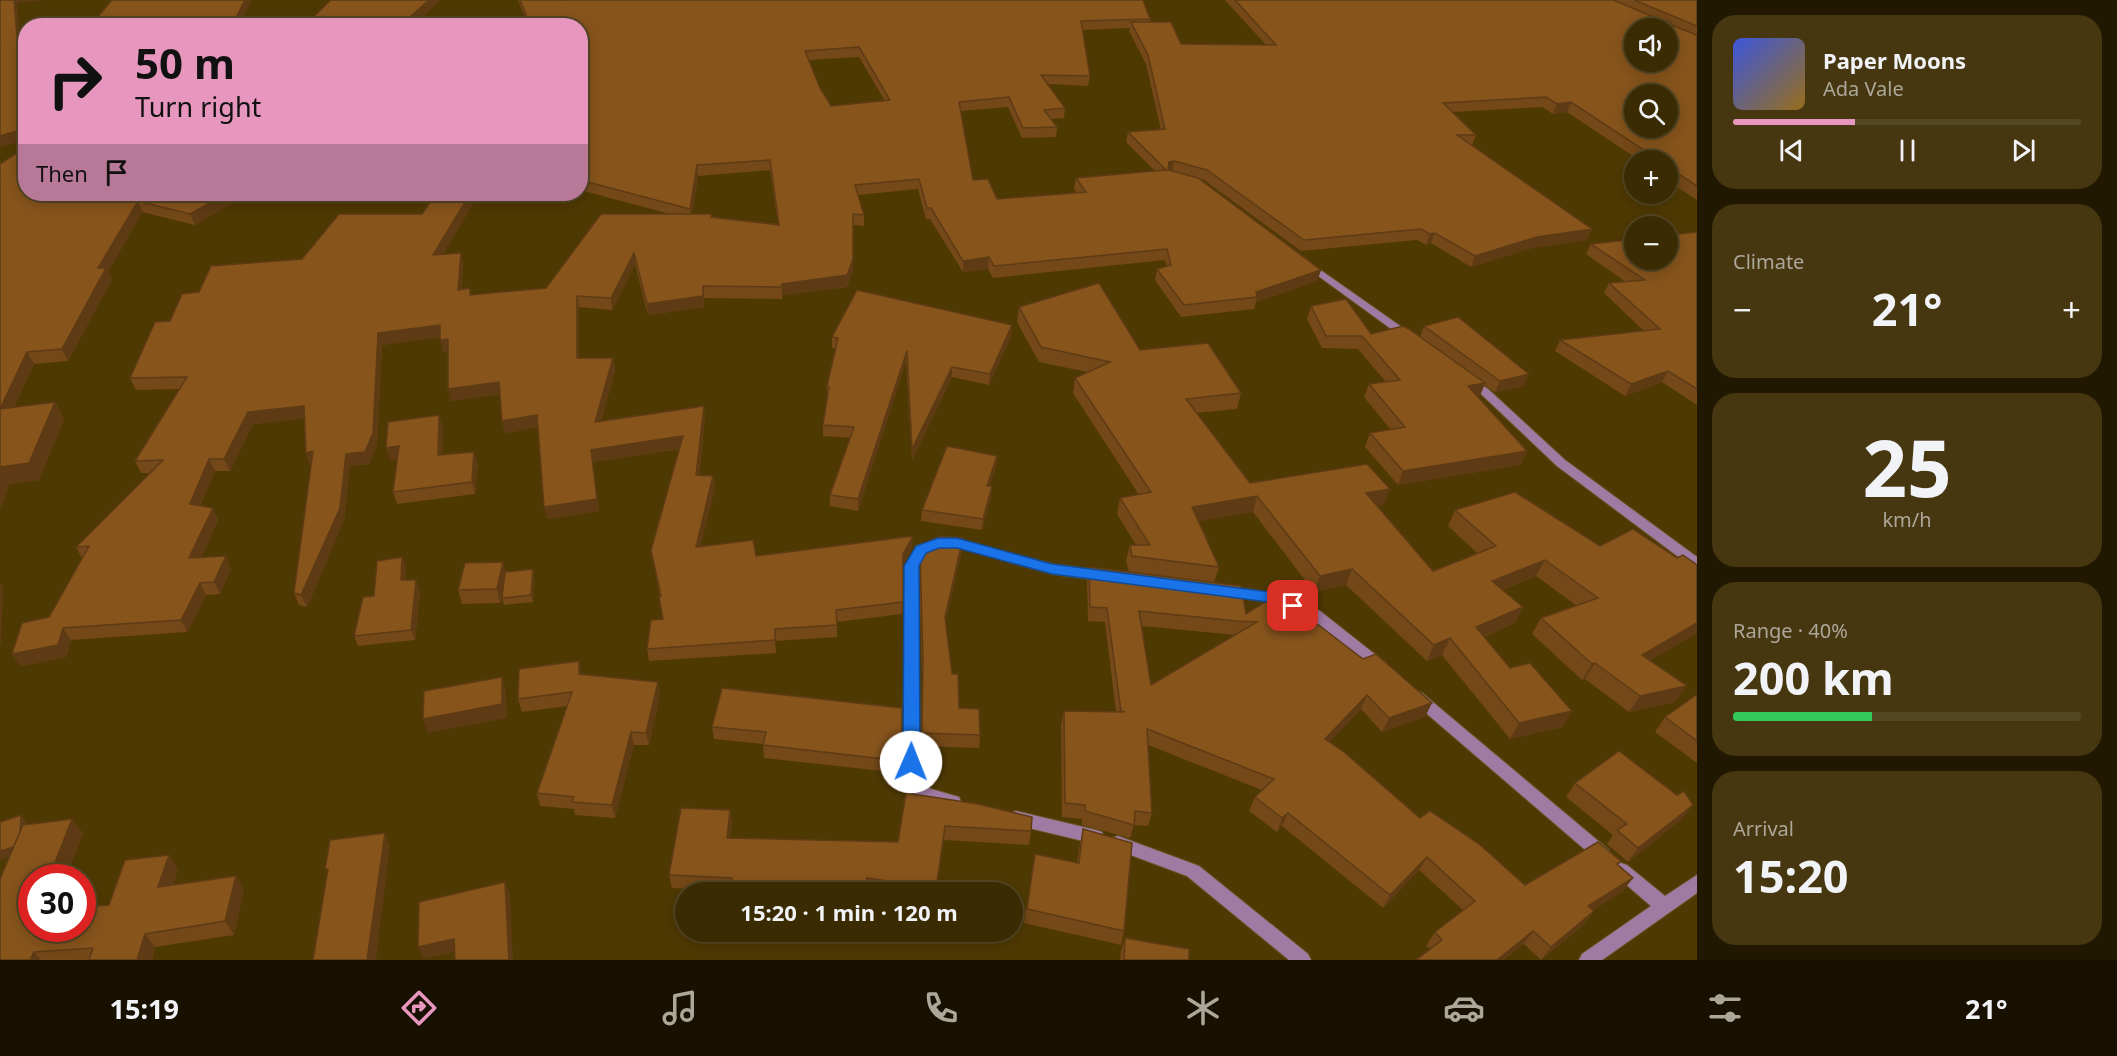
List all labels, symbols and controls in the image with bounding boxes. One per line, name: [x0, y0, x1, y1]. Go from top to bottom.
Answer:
map controls: [1624, 18, 1678, 270]
button: sound: [1624, 18, 1678, 72]
text: 50 m: [135, 34, 235, 91]
icon: right: [36, 42, 114, 120]
text: Paper Moons: [1823, 45, 1966, 75]
text: Ada Vale: [1823, 75, 1904, 102]
button: search: [1624, 84, 1678, 138]
text: Turn right: [135, 88, 261, 125]
icon: previous: [1775, 134, 1808, 167]
icon: pause: [1891, 134, 1924, 167]
icon: next: [2007, 134, 2040, 167]
button: +: [1624, 150, 1678, 204]
icon: arrive: [100, 156, 133, 189]
text: Then: [36, 158, 88, 188]
button: −: [1624, 216, 1678, 270]
text: Climate: [1733, 248, 1804, 275]
text: 21°: [1872, 278, 1942, 339]
text: −: [1733, 287, 1752, 332]
text: +: [2062, 287, 2081, 332]
text: 25: [1862, 414, 1952, 520]
text: km/h: [1882, 506, 1932, 533]
pin: [1267, 580, 1318, 631]
icon: arrive: [1276, 589, 1309, 622]
text: Range · 40%: [1733, 617, 1848, 644]
text: 200 km: [1733, 647, 1894, 708]
position arrow: [879, 730, 943, 794]
text: Arrival: [1733, 815, 1794, 842]
text: 15:20: [1733, 845, 1849, 906]
speed limit sign: 30: [18, 864, 96, 942]
text: 15:20 · 1 min · 120 m: [740, 897, 958, 927]
icon: directions: [398, 987, 440, 1029]
icon: music: [659, 987, 701, 1029]
icon: phone: [920, 987, 962, 1029]
icon: climate: [1182, 987, 1224, 1029]
icon: car: [1443, 987, 1485, 1029]
icon: filters: [1704, 987, 1746, 1029]
text: 15:19: [110, 990, 179, 1027]
text: 21°: [1965, 990, 2007, 1027]

